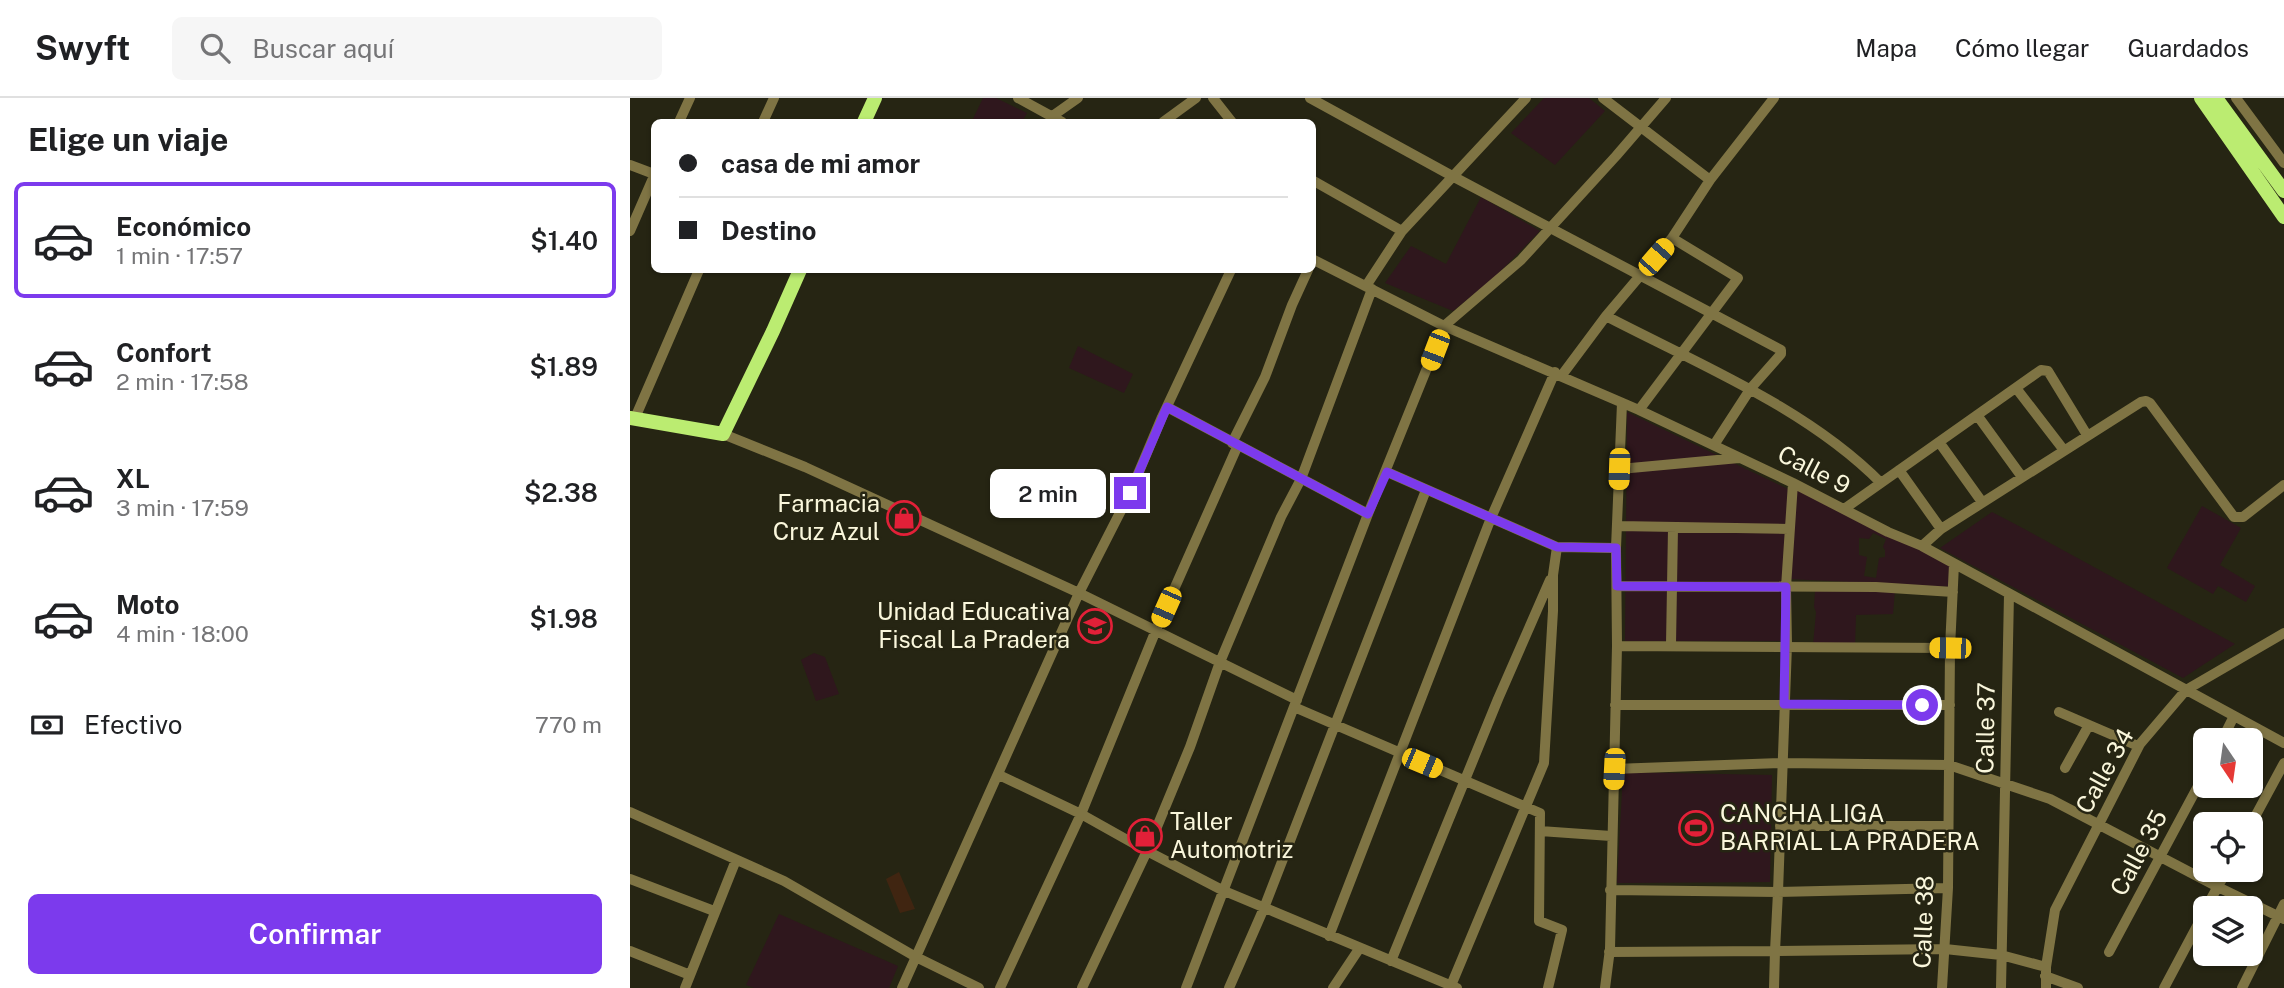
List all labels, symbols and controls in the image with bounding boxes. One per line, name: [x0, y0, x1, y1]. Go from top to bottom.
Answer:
search box: [172, 17, 662, 80]
text: Swyft: [35, 29, 130, 67]
icon: search: [196, 29, 234, 67]
text: Buscar aquí: [252, 33, 394, 64]
text: Mapa: [1855, 34, 1917, 62]
text: Cómo llegar: [1955, 34, 2089, 62]
text: Guardados: [2127, 34, 2249, 62]
text: Elige un viaje: [28, 121, 228, 158]
text: casa de mi amor: [721, 148, 920, 179]
icon: car: [32, 209, 95, 272]
text: Económico: [116, 211, 251, 242]
text: Destino: [721, 215, 817, 246]
text: $1.40: [530, 225, 598, 256]
car: [1635, 234, 1678, 280]
text: 1 min · 17:57: [116, 242, 243, 269]
car: [1418, 327, 1453, 373]
icon: car: [32, 335, 95, 398]
text: Confort: [116, 337, 212, 368]
text: $1.89: [529, 351, 598, 382]
text: 2 min · 17:58: [116, 368, 249, 395]
street label: Calle 9: [1774, 439, 1855, 499]
car: [1608, 448, 1631, 490]
icon: car: [32, 461, 95, 524]
text: XL: [116, 463, 150, 494]
callout: 2 min: [990, 468, 1106, 518]
text: $2.38: [524, 477, 598, 508]
route end: [1114, 477, 1146, 509]
text: 2 min: [1018, 480, 1078, 507]
place label: Farmacia Cruz Azul: [773, 489, 880, 545]
text: 3 min · 17:59: [116, 494, 249, 521]
shop icon: Farmacia Cruz Azul: [885, 499, 923, 537]
car: [1148, 584, 1185, 630]
icon: car: [32, 587, 95, 650]
text: Moto: [116, 589, 179, 620]
place label: Unidad Educativa Fiscal La Pradera: [877, 597, 1070, 653]
text: $1.98: [529, 603, 598, 634]
school or university icon: Unidad Educativa Fiscal La Pradera: [1076, 607, 1114, 645]
text: 4 min · 18:00: [116, 620, 249, 647]
car: [1929, 637, 1972, 659]
street label: Calle 37: [1970, 682, 2000, 774]
route start: [1906, 689, 1938, 721]
icon: cash: [28, 706, 66, 744]
text: Efectivo: [84, 709, 182, 740]
text: 770 m: [535, 711, 602, 738]
street label: Calle 34: [2069, 723, 2139, 818]
north arrow: [2193, 728, 2263, 798]
map controls: [2193, 728, 2263, 966]
car: [1399, 745, 1446, 781]
car: [1603, 747, 1626, 791]
place label: CANCHA LIGA BARRIAL LA PRADERA: [1720, 799, 1980, 855]
street label: Calle 35: [2104, 805, 2172, 900]
place label: Taller Automotriz: [1170, 807, 1293, 863]
sports icon: CANCHA LIGA BARRIAL LA PRADERA: [1677, 809, 1715, 847]
button: locate: [2193, 812, 2263, 882]
shop icon: Taller Automotriz: [1126, 817, 1164, 855]
street label: Calle 38: [1907, 875, 1939, 969]
button: Confirmar: [28, 894, 602, 974]
button: layers: [2193, 896, 2263, 966]

